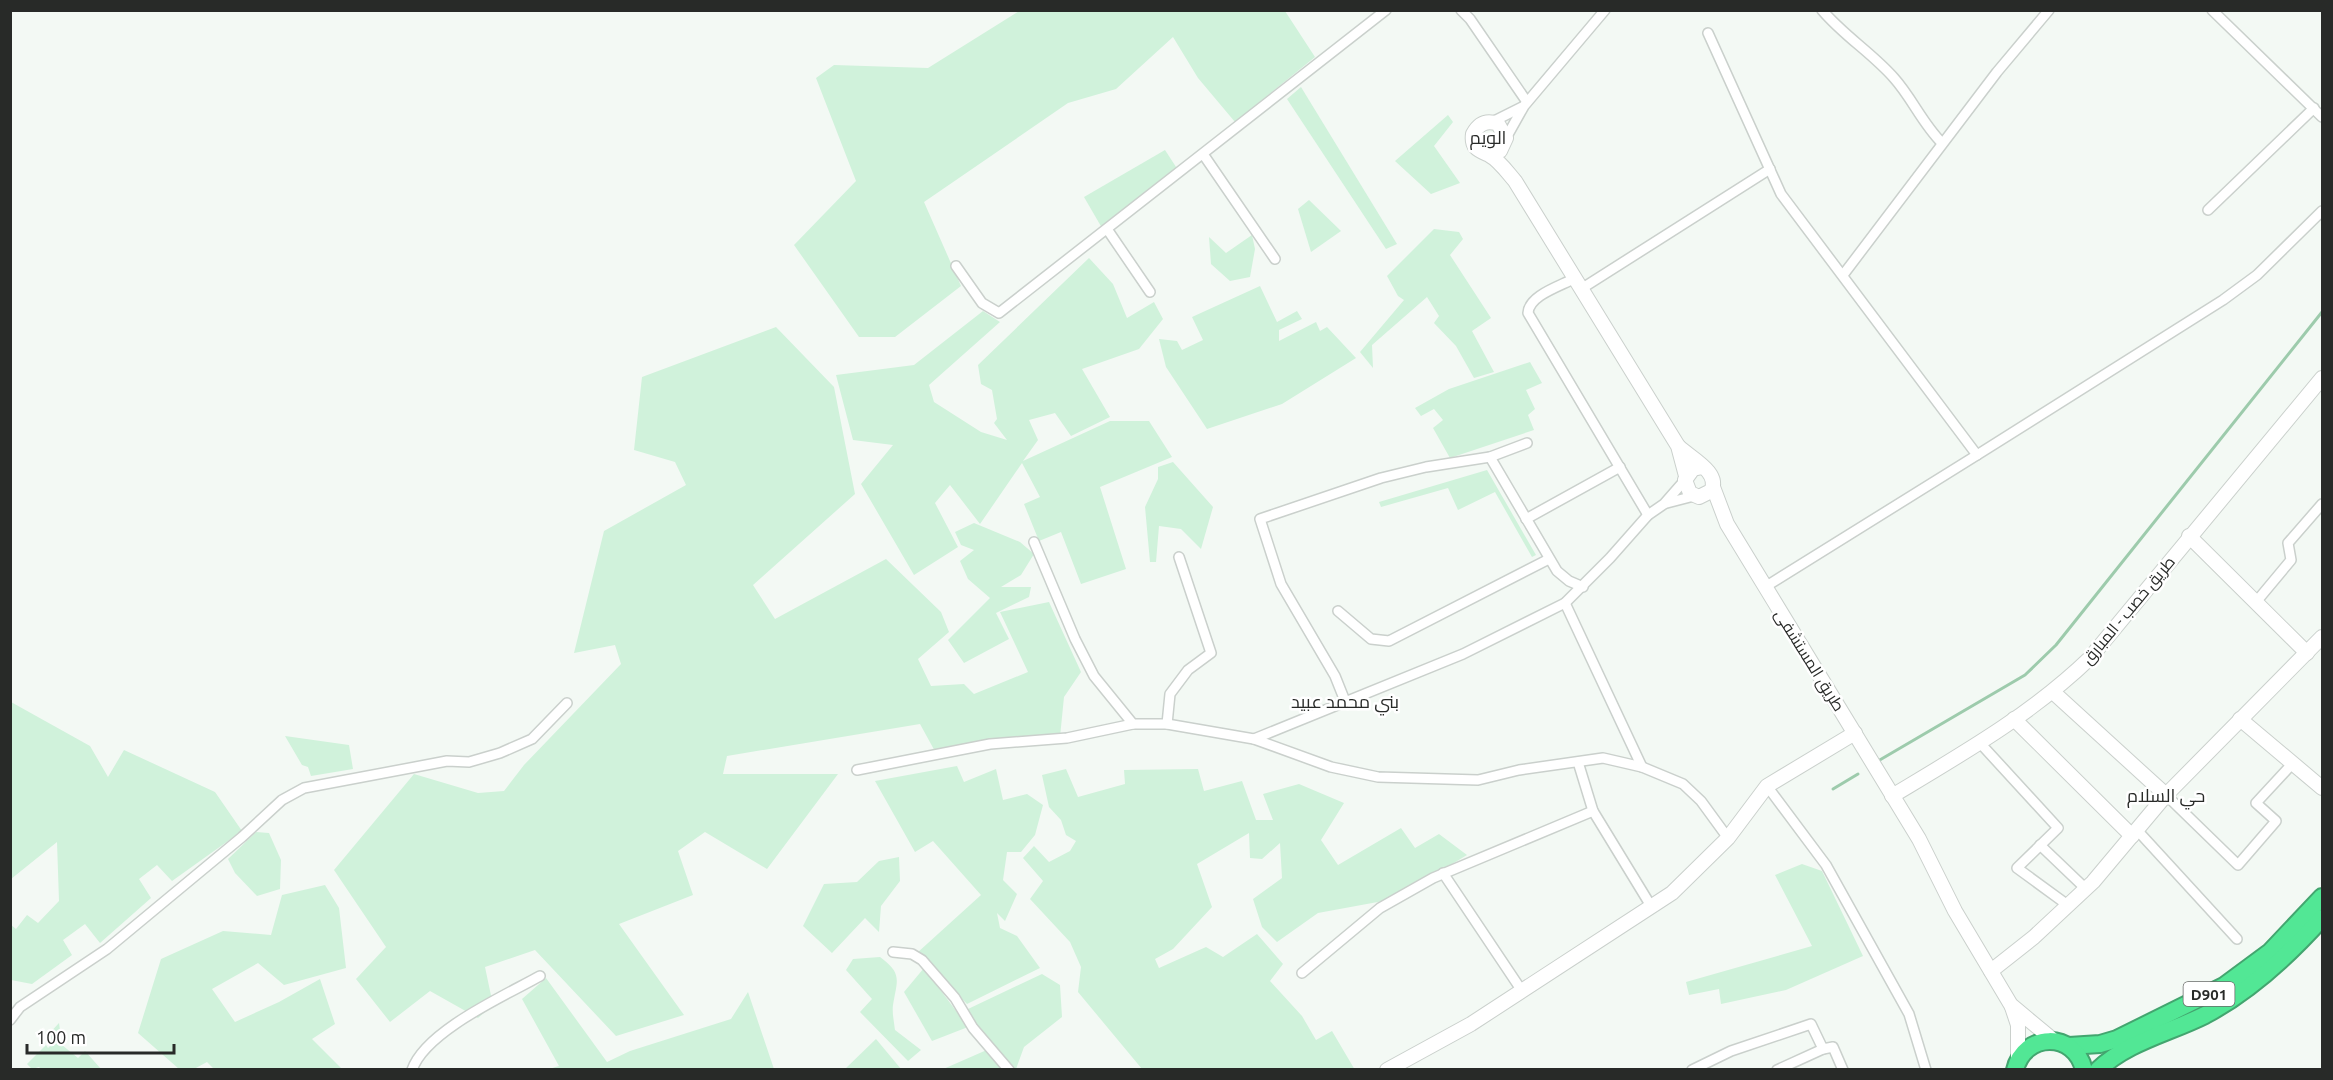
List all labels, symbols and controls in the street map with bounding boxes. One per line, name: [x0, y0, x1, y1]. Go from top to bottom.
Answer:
district label: الويم: [1470, 127, 1506, 150]
street label: طريق خصب - المبارق: [2078, 553, 2180, 669]
street label: طريق المستشفى: [1770, 606, 1848, 715]
district label: بني محمد عبيد: [1291, 691, 1399, 716]
district label: حي السلام: [2127, 785, 2205, 810]
road number: D901: [2184, 982, 2234, 1006]
scale bar: [27, 1017, 174, 1055]
text: 100 m: [36, 1027, 86, 1047]

